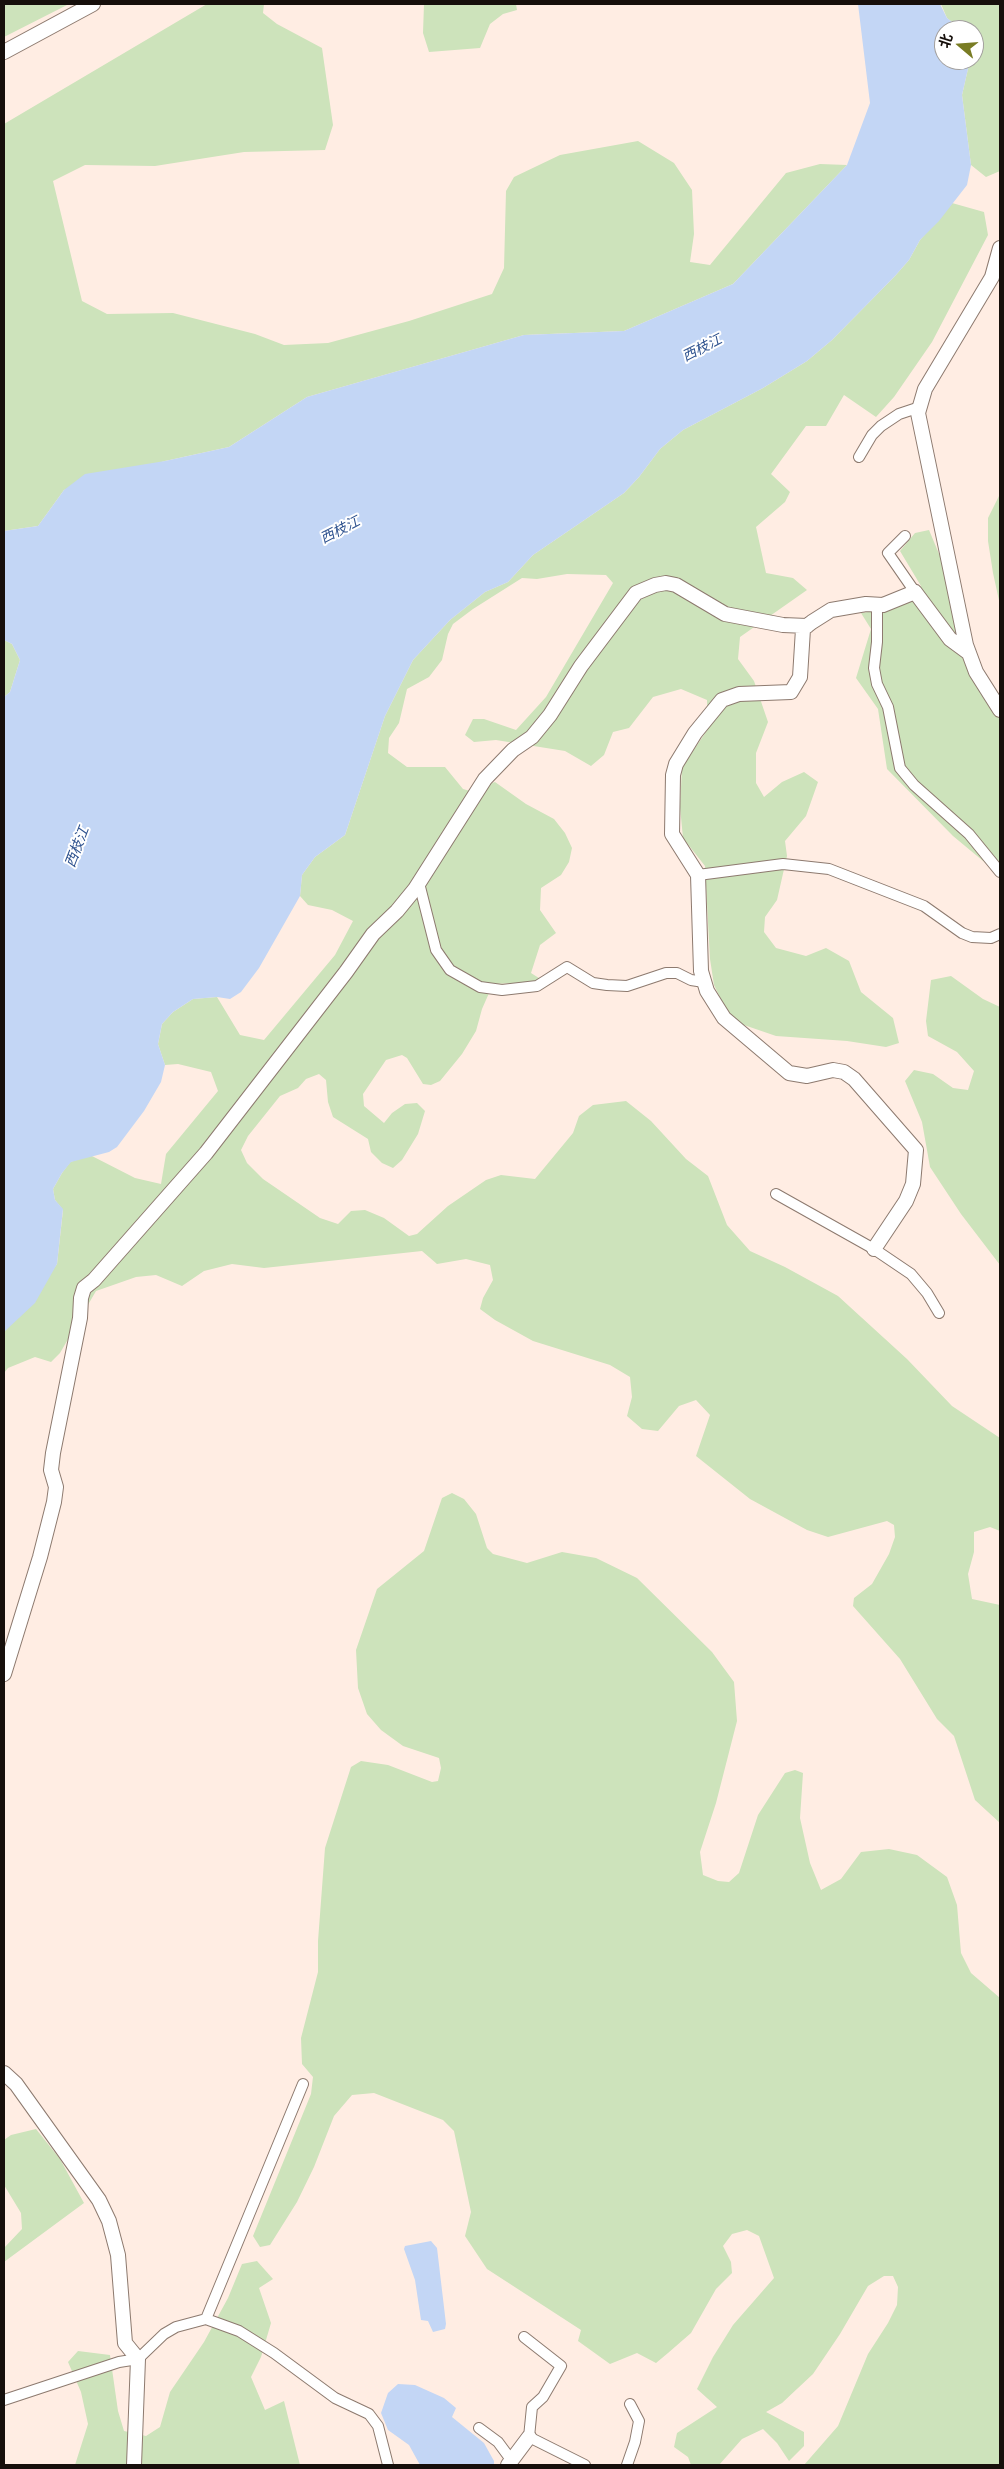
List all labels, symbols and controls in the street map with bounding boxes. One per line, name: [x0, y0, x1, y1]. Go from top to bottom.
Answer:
north arrow: [934, 20, 984, 70]
text: 北: [935, 31, 955, 50]
water label: 西枝江: [679, 331, 725, 365]
water label: 西枝江: [317, 513, 363, 547]
water label: 西枝江: [62, 824, 92, 870]

